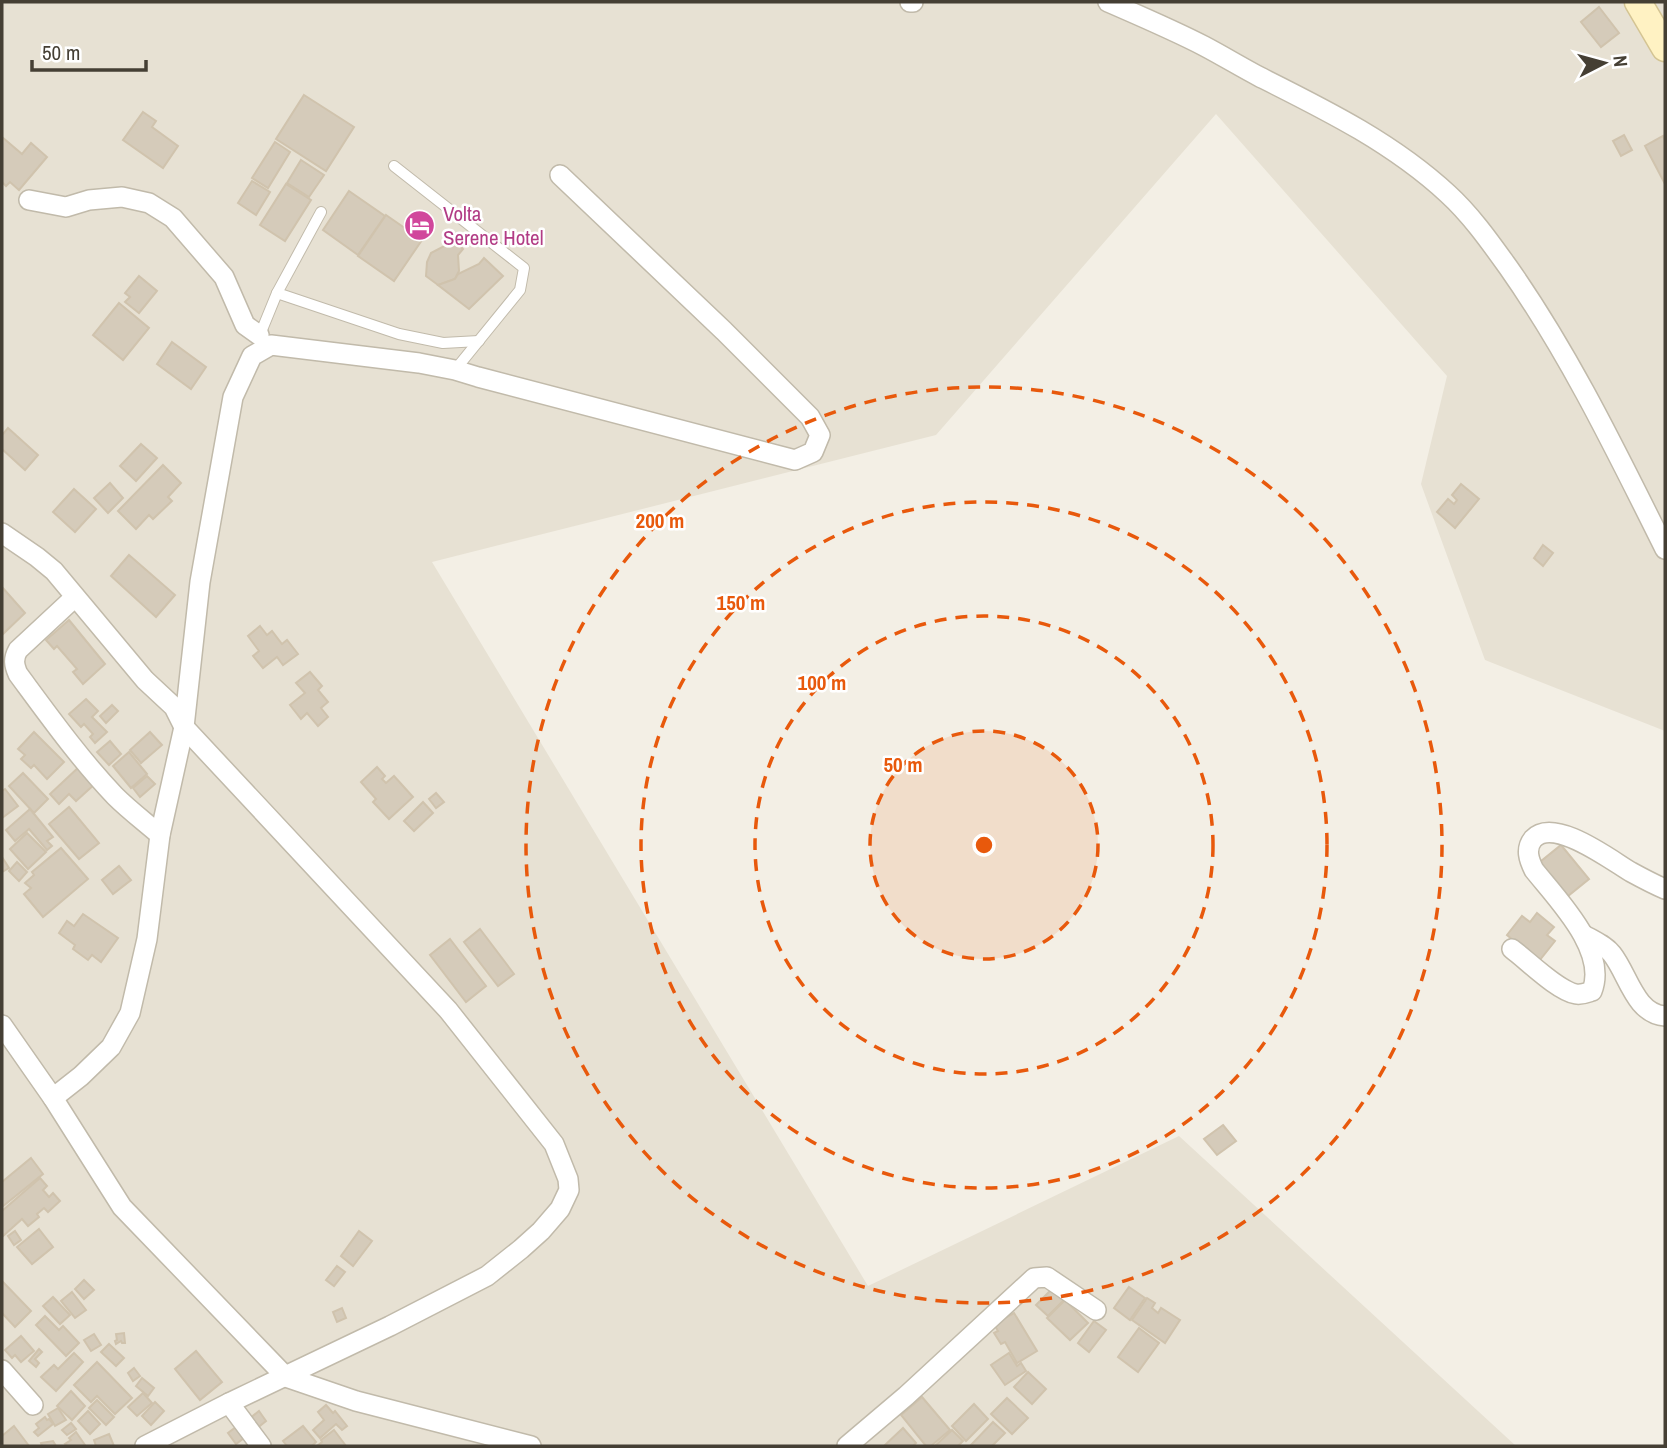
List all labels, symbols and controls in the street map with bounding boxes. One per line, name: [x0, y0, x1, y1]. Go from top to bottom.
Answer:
scale bar: [32, 28, 145, 72]
north arrow: [1569, 28, 1639, 98]
text: 50 m: [42, 38, 80, 67]
text: N: [1607, 54, 1634, 68]
place label: Volta Serene Hotel: [443, 199, 544, 252]
hotel icon: Volta Serene Hotel: [403, 209, 437, 243]
text: 200 m: [636, 506, 684, 535]
text: 150 m: [717, 588, 765, 617]
text: 100 m: [798, 668, 846, 697]
text: 50 m: [883, 750, 923, 779]
centre of rings: [972, 833, 996, 857]

